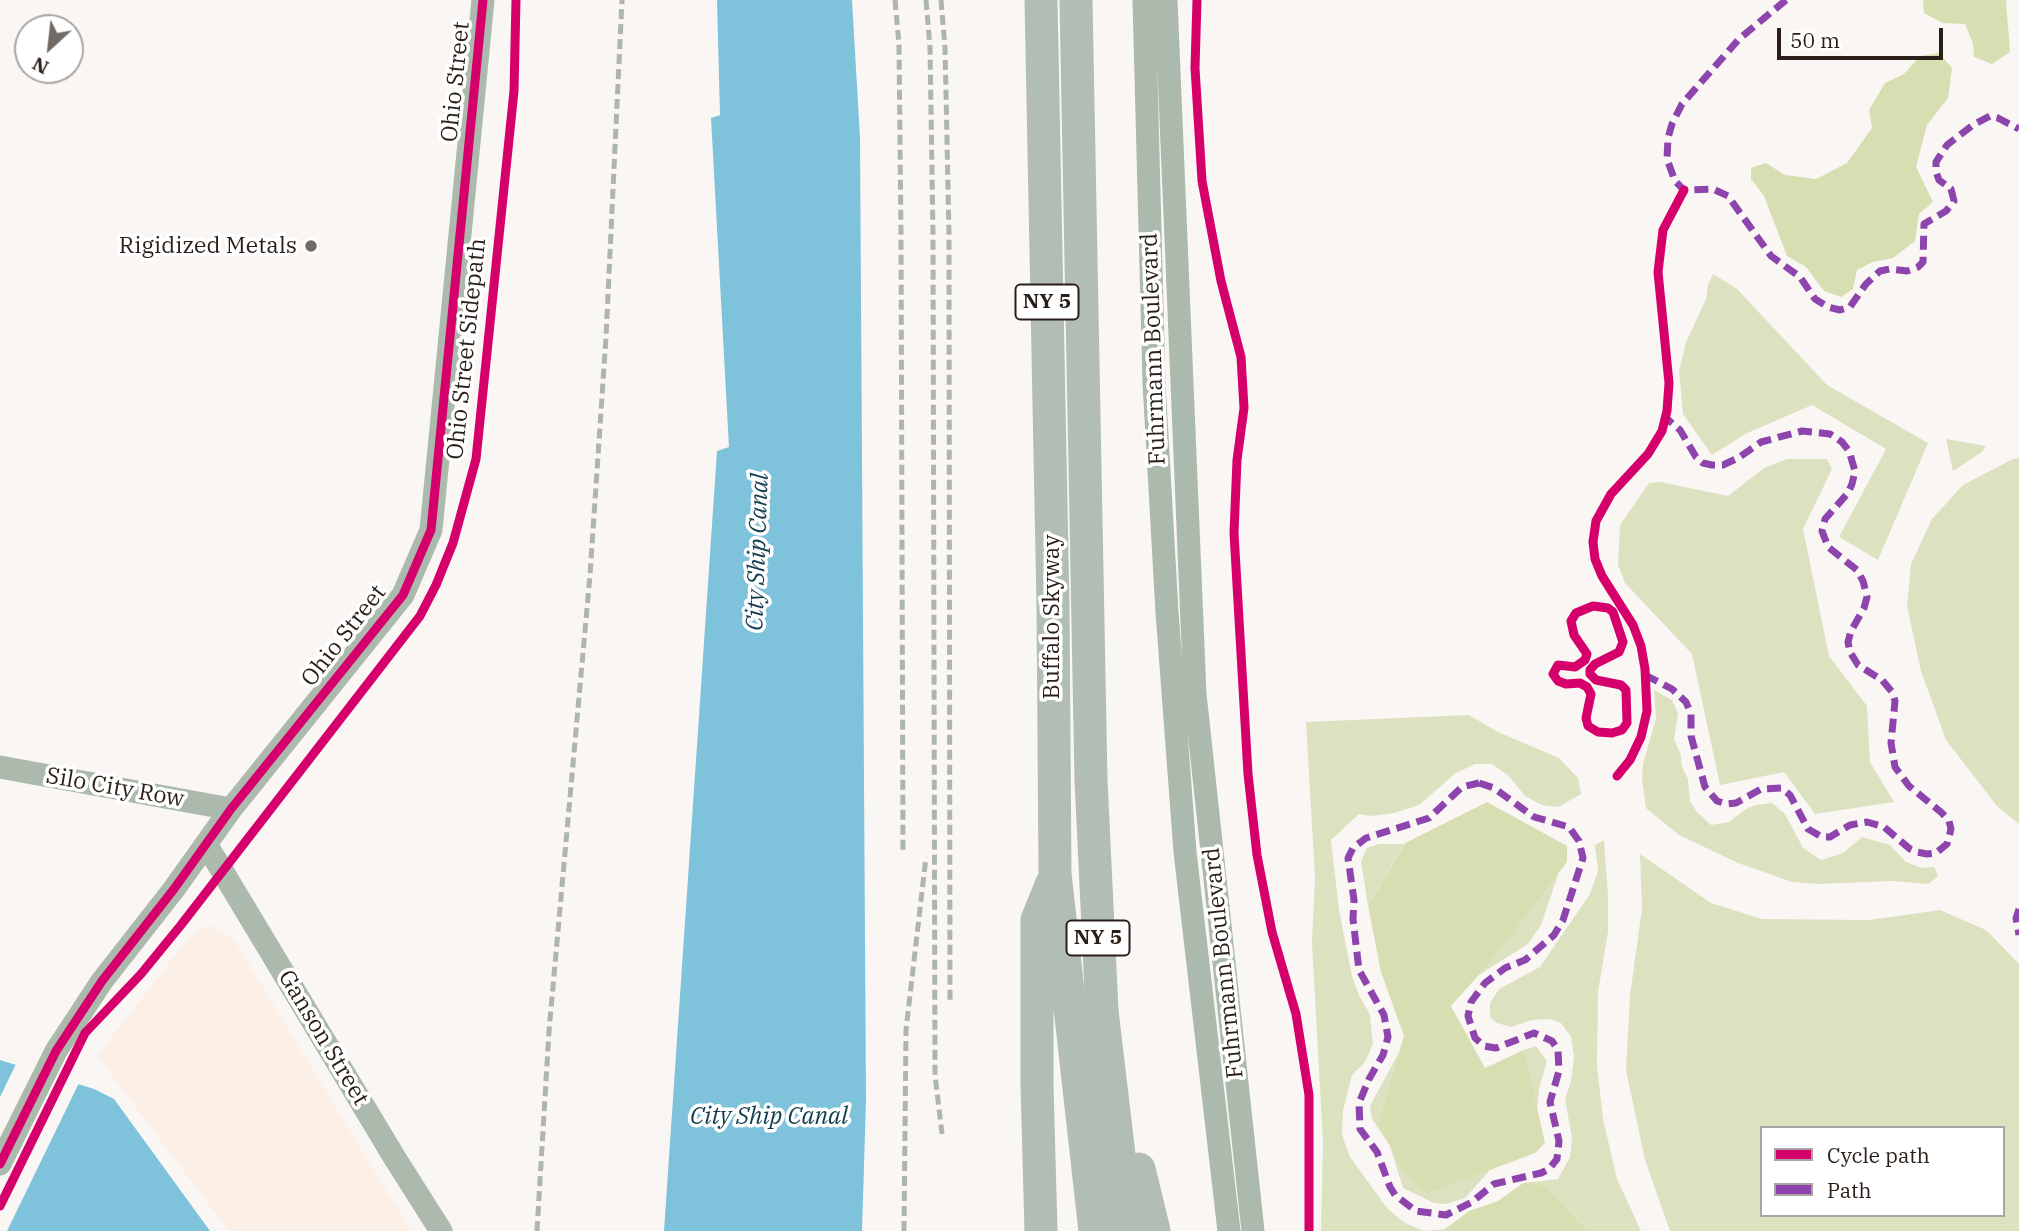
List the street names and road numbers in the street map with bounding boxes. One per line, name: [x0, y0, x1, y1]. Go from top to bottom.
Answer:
street label: Ohio Street: [436, 20, 476, 144]
street label: Fuhrmann Boulevard: [1136, 232, 1172, 466]
street label: Ohio Street Sidepath: [442, 237, 492, 461]
road number: NY 5: [1016, 284, 1078, 320]
street label: Buffalo Skyway: [1038, 535, 1066, 699]
street label: Ohio Street: [296, 580, 392, 692]
street label: Silo City Row: [44, 762, 186, 814]
street label: Fuhrmann Boulevard: [1198, 846, 1250, 1080]
road number: NY 5: [1066, 920, 1130, 956]
street label: Ganson Street: [272, 965, 374, 1111]

